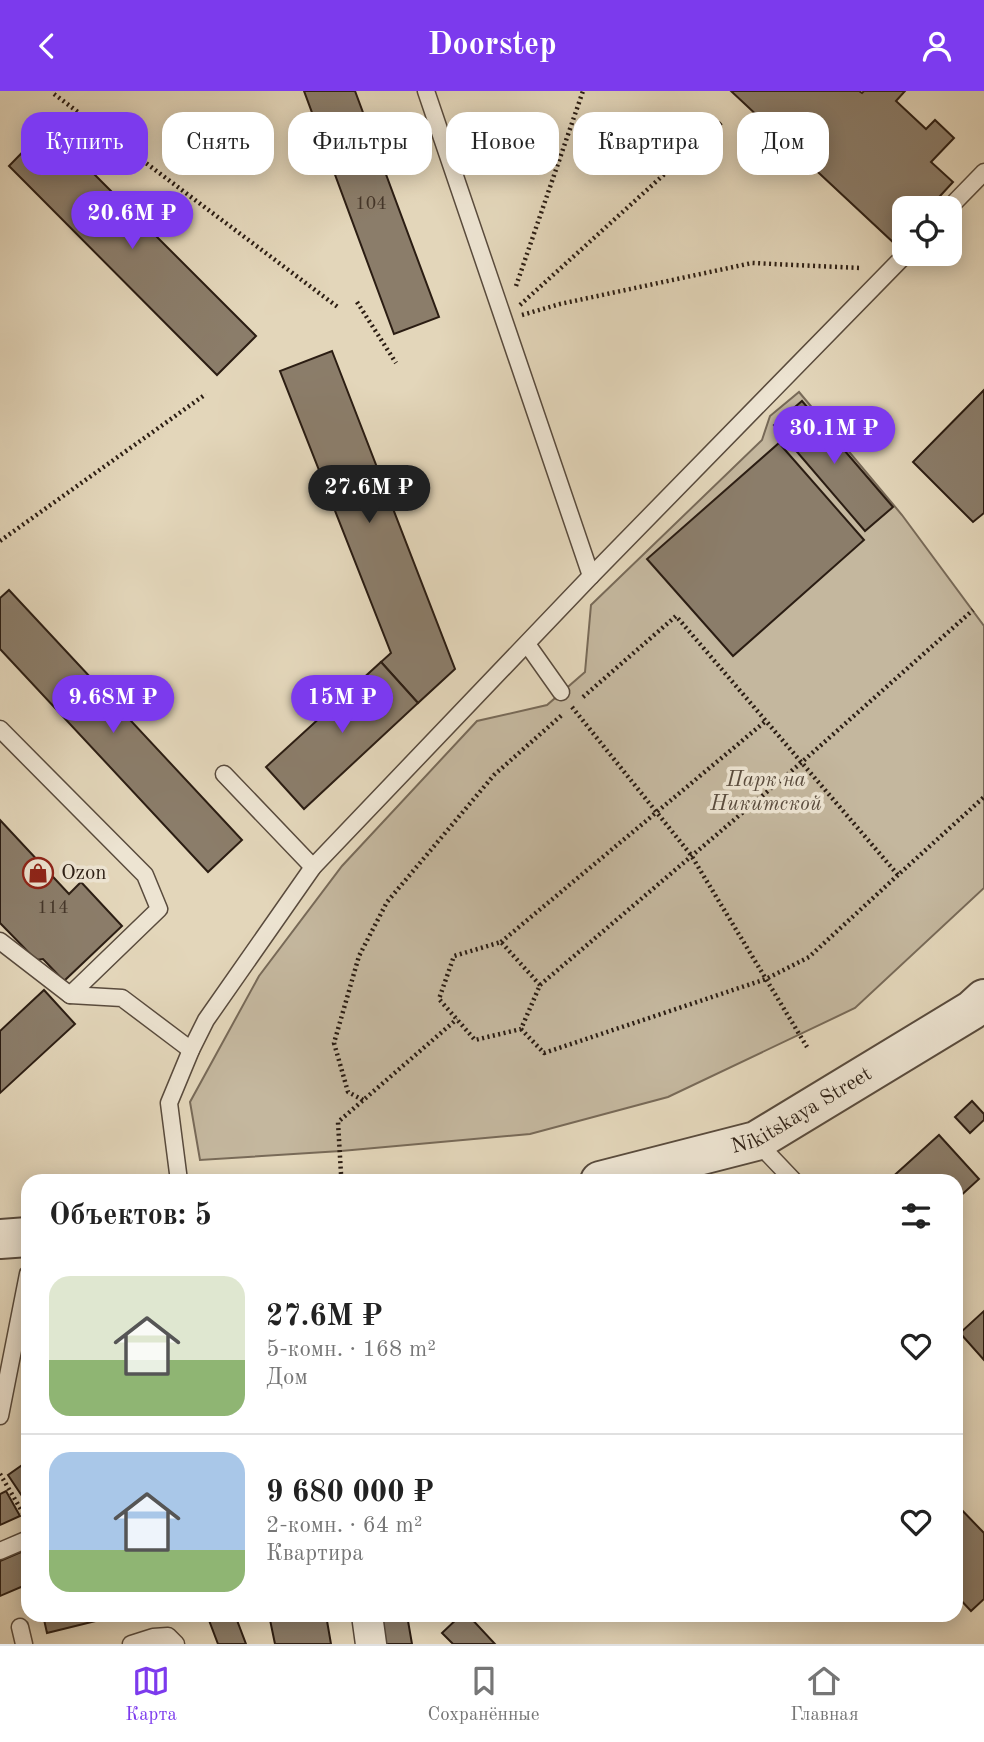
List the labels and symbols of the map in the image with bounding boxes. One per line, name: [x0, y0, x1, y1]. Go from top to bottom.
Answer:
pin: 20.6M ₽: [67, 191, 197, 251]
house number: 104: [355, 195, 387, 213]
pin: 30.1M ₽: [769, 407, 899, 466]
pin: 27.6M ₽: [304, 465, 434, 525]
pin: 9.68M ₽: [48, 675, 178, 735]
pin: 15M ₽: [293, 675, 391, 735]
park label: Парк на Никитской: [709, 770, 822, 815]
shop icon: Ozon: [21, 856, 55, 890]
place label: Ozon: [61, 863, 107, 884]
house number: 114: [37, 899, 69, 917]
street label: Nikitskaya Street: [729, 1063, 875, 1157]

